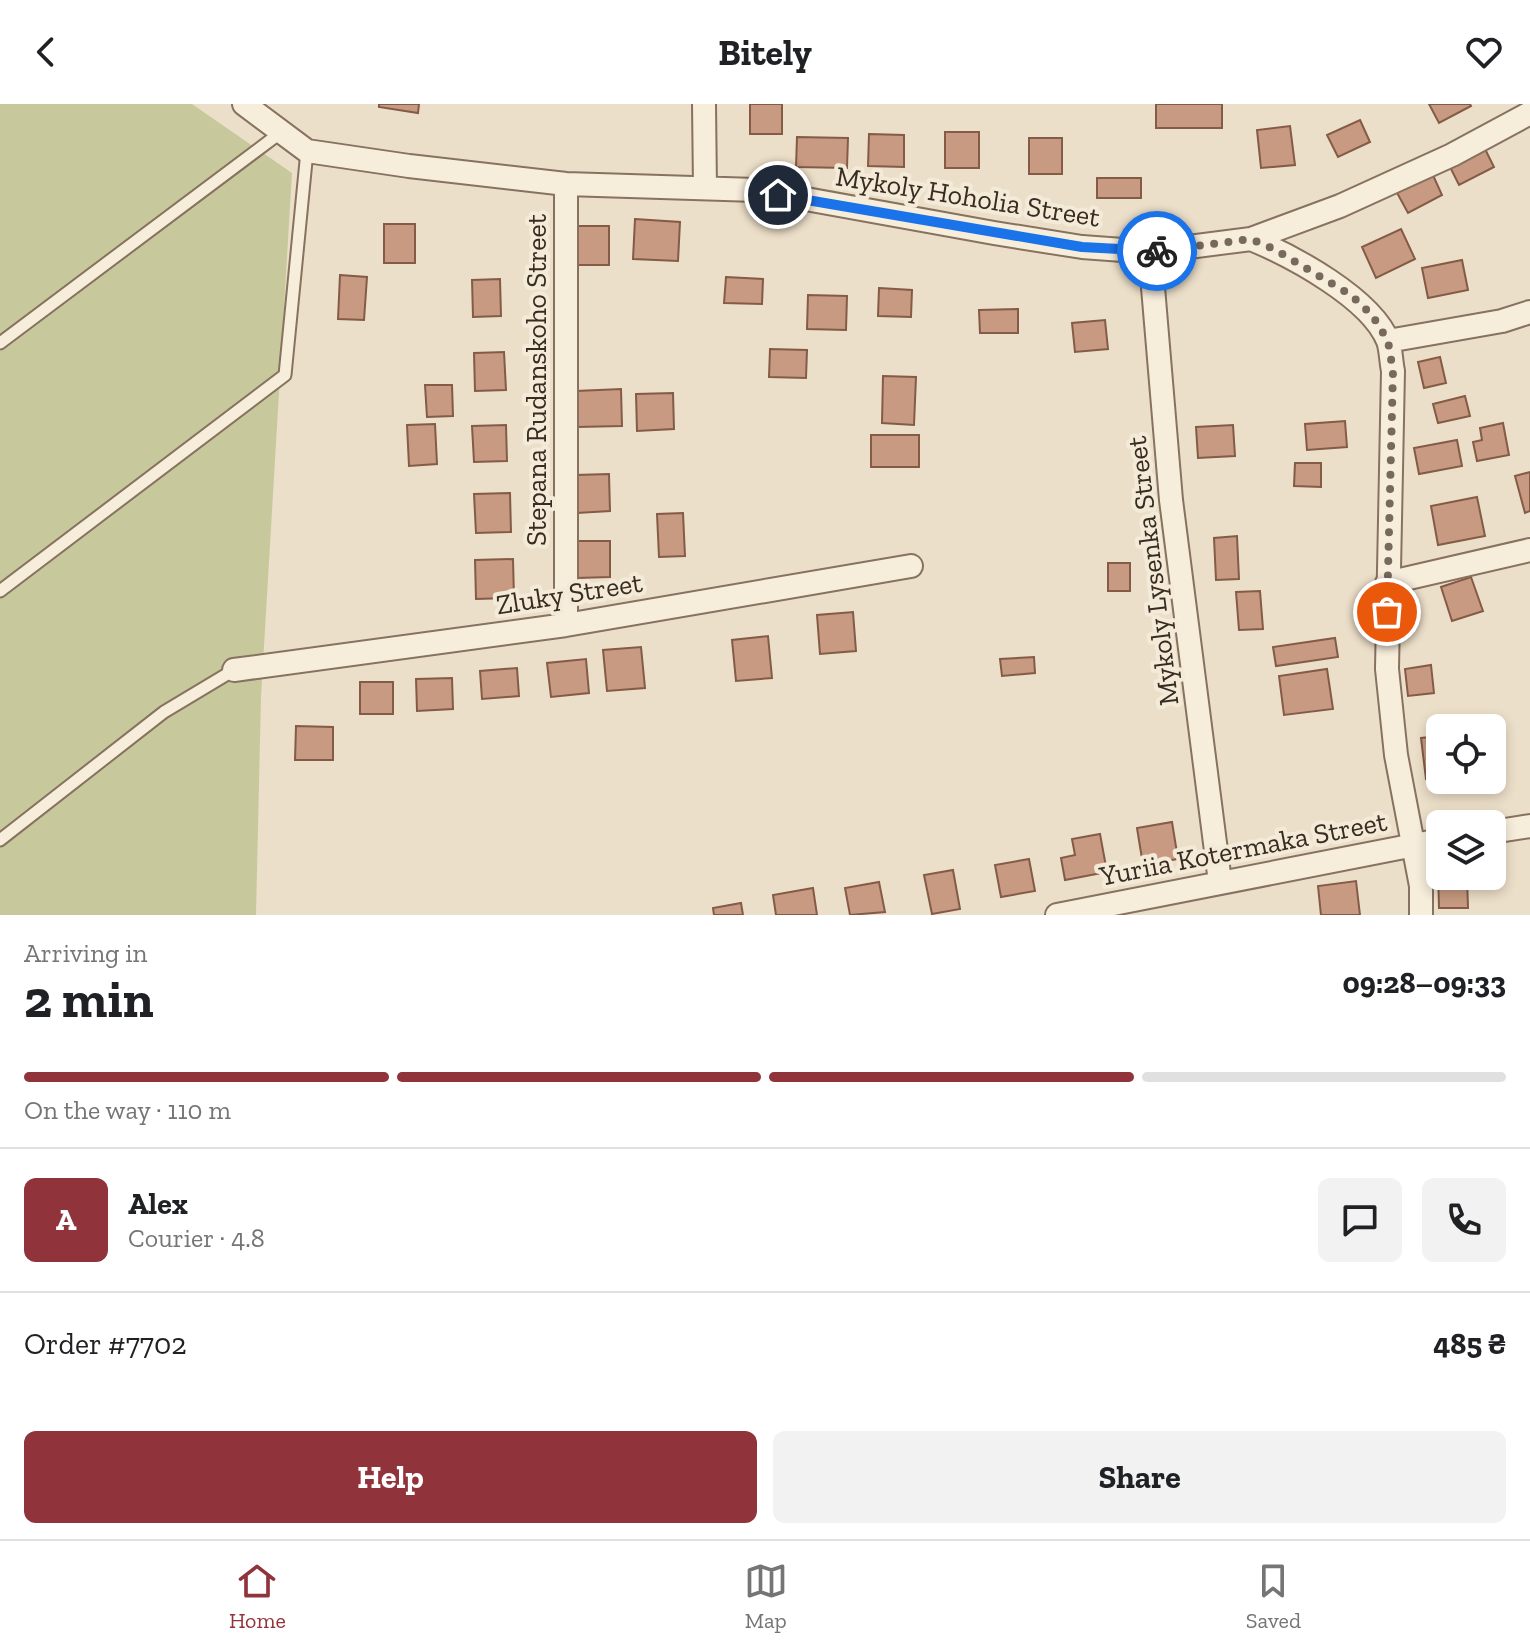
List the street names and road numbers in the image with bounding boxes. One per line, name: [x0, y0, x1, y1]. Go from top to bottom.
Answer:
street label: Mykoly Hoholia Street: [833, 159, 1103, 234]
street label: Stepana Rudanskoho Street: [520, 213, 553, 546]
street label: Mykoly Lysenka Street: [1120, 434, 1185, 707]
street label: Zluky Street: [494, 566, 645, 621]
street label: Yuriia Kotermaka Street: [1096, 804, 1390, 893]

